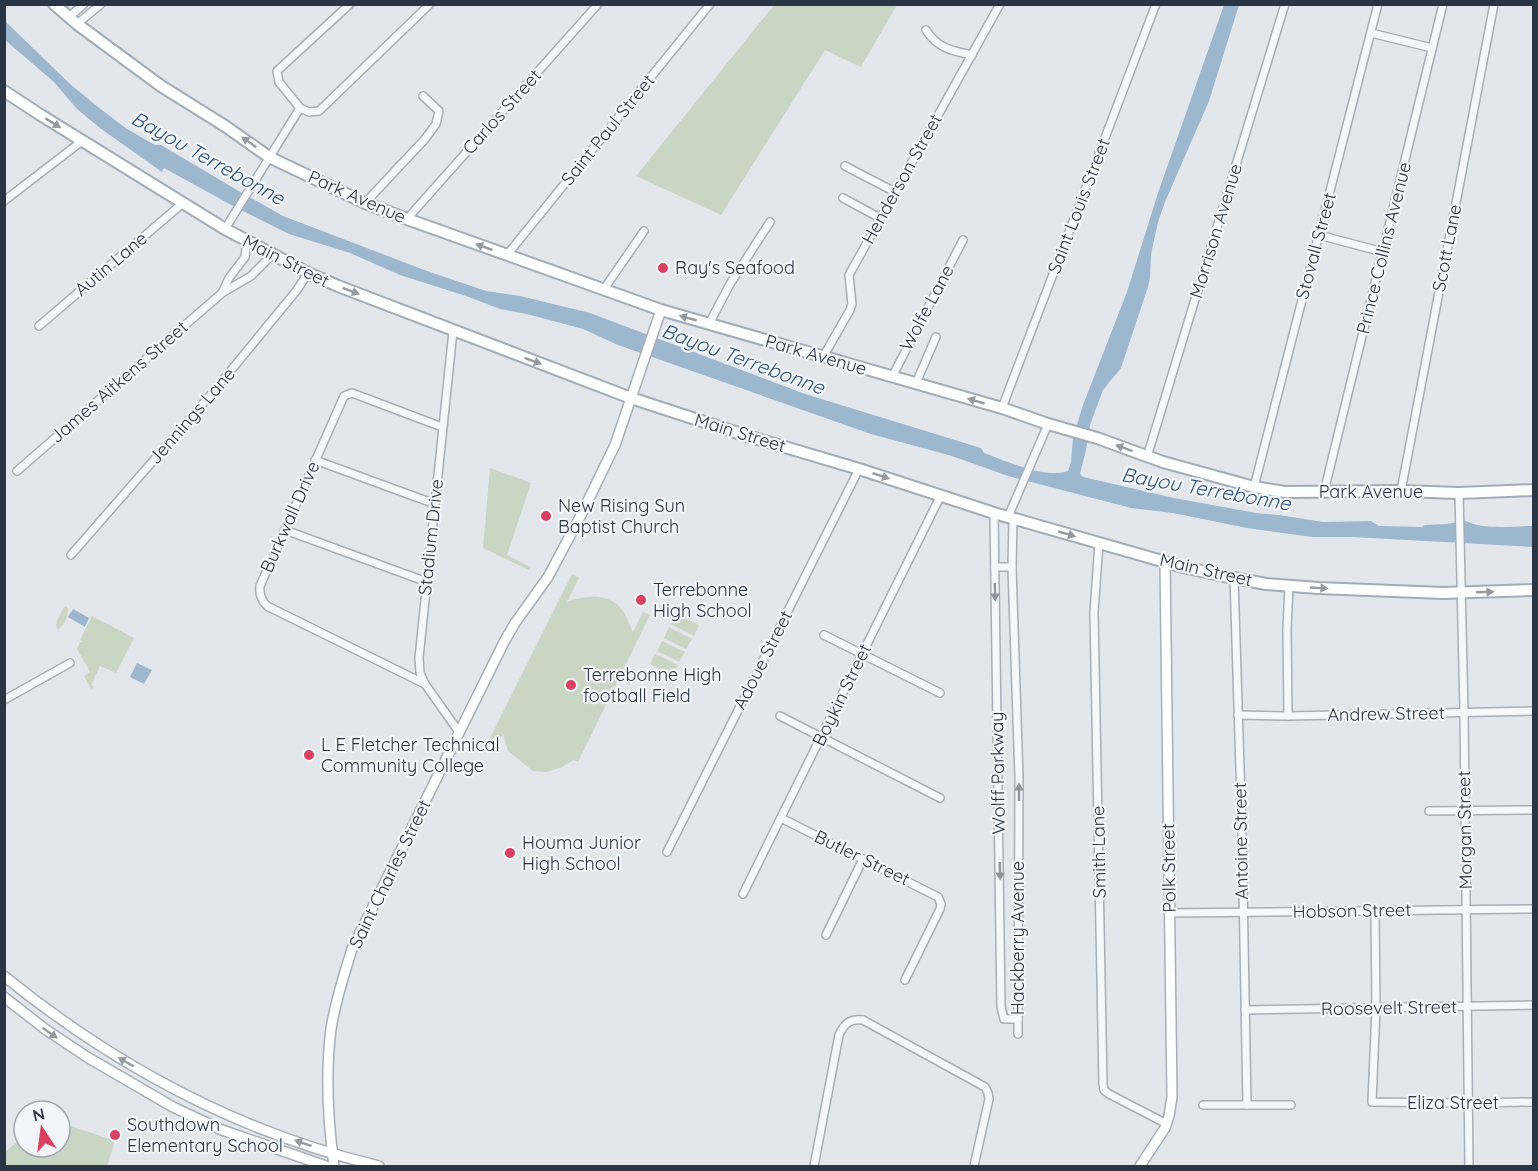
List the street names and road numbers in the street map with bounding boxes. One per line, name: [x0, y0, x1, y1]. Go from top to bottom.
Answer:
street label: Carlos Street: [457, 64, 546, 159]
street label: Saint Paul Street: [556, 70, 659, 190]
street label: Henderson Street: [856, 110, 947, 248]
street label: Saint Louis Street: [1042, 135, 1115, 277]
street label: Prince Collins Avenue: [1351, 160, 1416, 336]
street label: Morrison Avenue: [1184, 161, 1247, 301]
street label: Park Avenue: [305, 165, 410, 228]
street label: Stovall Street: [1290, 190, 1341, 302]
street label: Scott Lane: [1427, 202, 1466, 294]
street label: Autin Lane: [70, 227, 152, 301]
street label: Main Street: [239, 229, 333, 292]
street label: Wolfe Lane: [894, 261, 959, 355]
street label: James Aitkens Street: [45, 316, 192, 448]
street label: Park Avenue: [763, 329, 870, 380]
street label: Jennings Lane: [143, 362, 240, 469]
street label: Main Street: [692, 408, 789, 457]
street label: Burkwall Drive: [255, 458, 324, 576]
street label: Stadium Drive: [413, 478, 448, 596]
street label: Park Avenue: [1319, 480, 1423, 503]
street label: Main Street: [1158, 548, 1255, 591]
street label: Adoue Street: [728, 606, 797, 713]
street label: Boykin Street: [807, 640, 876, 750]
street label: Andrew Street: [1327, 701, 1445, 726]
street label: Wolff Parkway: [985, 711, 1010, 835]
street label: Morgan Street: [1452, 770, 1477, 890]
street label: Antoine Street: [1228, 782, 1253, 900]
street label: Saint Charles Street: [344, 796, 436, 952]
street label: Smith Lane: [1086, 805, 1111, 899]
street label: Polk Street: [1156, 823, 1181, 913]
street label: Butler Street: [811, 825, 914, 891]
street label: Hackberry Avenue: [1006, 861, 1029, 1015]
street label: Hobson Street: [1293, 898, 1411, 923]
street label: Roosevelt Street: [1321, 995, 1457, 1020]
street label: Eliza Street: [1407, 1091, 1499, 1114]

